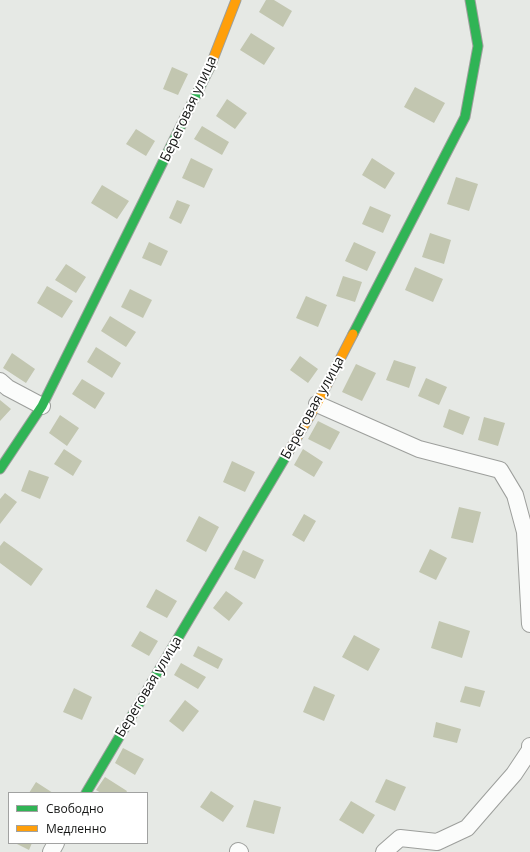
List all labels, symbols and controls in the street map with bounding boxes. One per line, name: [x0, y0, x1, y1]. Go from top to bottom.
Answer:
street label: Береговая улица: [157, 53, 221, 165]
street label: Береговая улица: [278, 354, 348, 462]
street label: Береговая улица: [112, 633, 186, 741]
legend: [8, 792, 148, 844]
text: Свободно: [46, 800, 104, 817]
text: Медленно: [46, 820, 106, 837]

